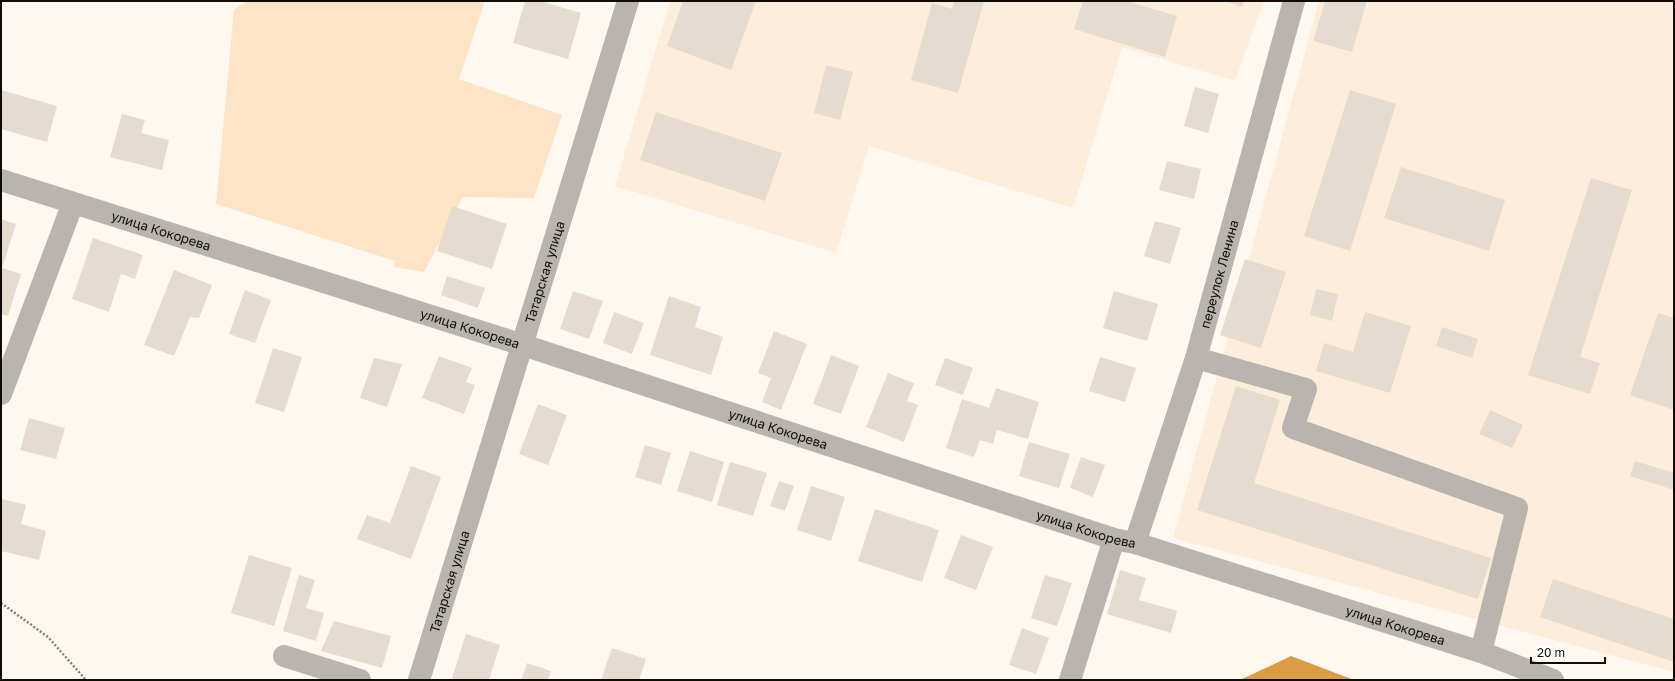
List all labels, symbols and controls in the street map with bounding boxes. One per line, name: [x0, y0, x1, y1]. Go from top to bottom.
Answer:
street label: улица Кокорева: [110, 207, 213, 254]
street label: переулок Ленина: [1197, 218, 1242, 330]
street label: Татарская улица: [521, 219, 568, 325]
street label: улица Кокорева: [418, 305, 522, 351]
street label: улица Кокорева: [727, 405, 830, 452]
street label: улица Кокорева: [1034, 506, 1137, 551]
street label: Татарская улица: [426, 528, 473, 635]
street label: улица Кокорева: [1344, 602, 1447, 648]
scale bar: [1531, 639, 1605, 665]
text: 20 m: [1537, 645, 1565, 660]

